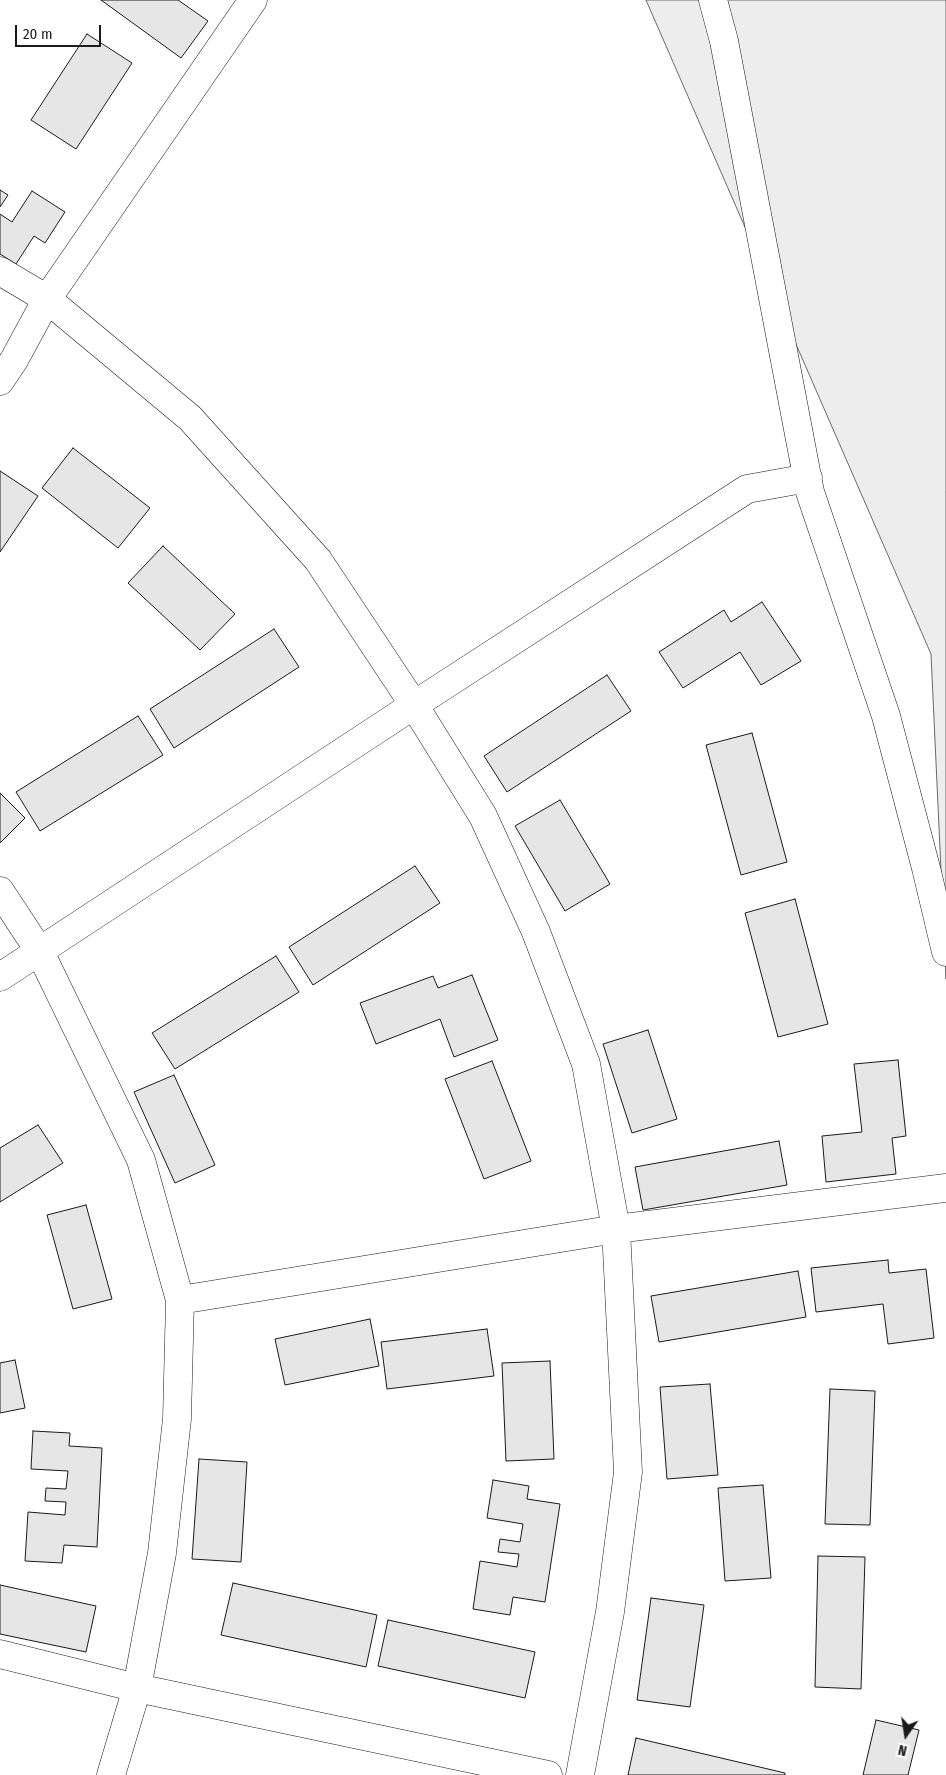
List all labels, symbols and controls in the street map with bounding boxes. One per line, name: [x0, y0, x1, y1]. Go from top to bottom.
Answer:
scale bar: [18, 15, 104, 47]
text: 20 m: [23, 25, 53, 43]
north arrow: [881, 1710, 931, 1760]
text: N: [897, 1741, 909, 1759]

